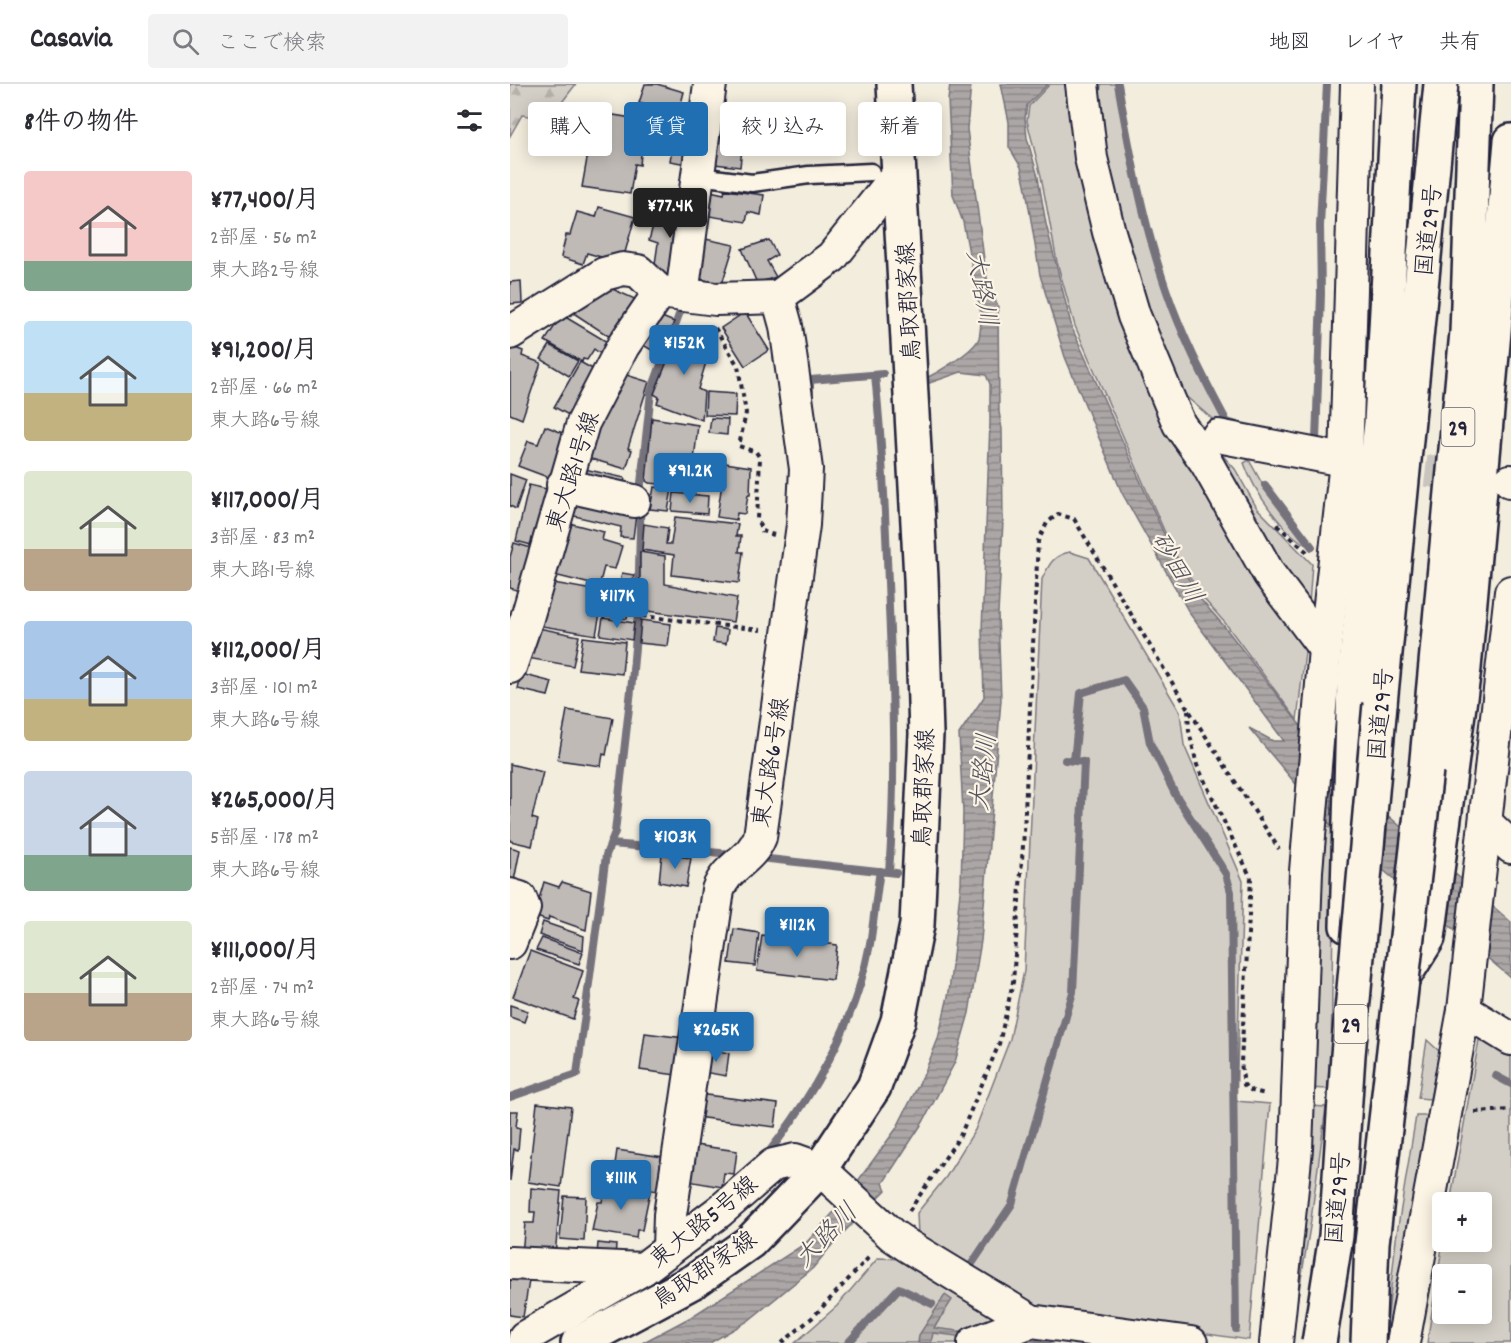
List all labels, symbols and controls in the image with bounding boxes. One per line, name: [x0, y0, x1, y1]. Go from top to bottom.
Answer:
search box: [148, 14, 568, 68]
text: Casavia: [30, 21, 112, 61]
icon: search: [169, 25, 202, 58]
text: ここで検索: [217, 29, 327, 60]
text: 地図: [1269, 29, 1311, 59]
text: レイヤ: [1344, 29, 1406, 59]
text: 共有: [1439, 29, 1481, 59]
chip: 購入: [528, 102, 612, 156]
chip: 賃貸: [624, 102, 708, 156]
chip: 絞り込み: [720, 102, 846, 156]
chip: 新着: [858, 102, 942, 156]
icon: filters: [453, 104, 486, 137]
text: 8件の物件: [24, 105, 138, 142]
street label: 国道29号: [1409, 182, 1453, 279]
text: ¥77,400/月: [210, 183, 320, 220]
pin: ¥77.4K: [621, 188, 719, 239]
text: ¥77.4K: [647, 193, 693, 221]
icon: home: [72, 195, 144, 267]
text: 2部屋 · 56 m²: [210, 225, 317, 253]
street label: 鳥取郡家線: [891, 241, 931, 363]
water label: 大路川: [955, 247, 1005, 330]
text: 東大路2号線: [210, 258, 319, 286]
pin: ¥152K: [642, 325, 726, 376]
text: ¥152K: [663, 330, 705, 358]
text: ¥91,200/月: [210, 333, 318, 370]
icon: home: [72, 345, 144, 417]
text: 2部屋 · 66 m²: [210, 375, 318, 403]
street label: 東大路1号線: [539, 407, 610, 537]
text: 東大路6号線: [210, 408, 320, 436]
road number: 29: [1442, 408, 1474, 446]
pin: ¥91.2K: [641, 453, 739, 504]
text: ¥91.2K: [668, 458, 712, 486]
text: ¥117,000/月: [210, 483, 325, 520]
icon: home: [72, 495, 144, 567]
text: 3部屋 · 83 m²: [210, 525, 315, 553]
water label: 砂田川: [1139, 526, 1210, 612]
text: 東大路1号線: [210, 558, 314, 586]
pin: ¥117K: [575, 578, 659, 629]
text: ¥117K: [599, 583, 635, 611]
text: ¥112,000/月: [210, 633, 326, 670]
icon: home: [72, 645, 144, 717]
street label: 国道29号: [1362, 666, 1404, 762]
text: 3部屋 · 101 m²: [210, 675, 318, 703]
street label: 東大路6号線: [746, 695, 800, 830]
text: 東大路6号線: [210, 708, 320, 736]
street label: 鳥取郡家線: [907, 728, 945, 849]
water label: 大路川: [963, 732, 1008, 813]
text: ¥265,000/月: [210, 783, 340, 820]
icon: home: [72, 795, 144, 867]
pin: ¥103K: [633, 819, 717, 870]
text: ¥103K: [653, 824, 697, 852]
text: 5部屋 · 178 m²: [210, 825, 319, 853]
text: 東大路6号線: [210, 858, 320, 886]
pin: ¥112K: [755, 907, 839, 958]
text: ¥112K: [779, 912, 815, 940]
text: ¥111,000/月: [210, 933, 321, 970]
icon: home: [72, 945, 144, 1017]
text: 2部屋 · 74 m²: [210, 975, 314, 1003]
road number: 29: [1334, 1005, 1368, 1043]
text: 東大路6号線: [210, 1008, 320, 1036]
pin: ¥265K: [674, 1012, 758, 1063]
text: ¥265K: [693, 1017, 739, 1045]
street label: 国道29号: [1319, 1150, 1361, 1246]
pin: ¥111K: [579, 1160, 663, 1211]
text: ¥111K: [605, 1165, 637, 1193]
street label: 東大路5号線: [643, 1169, 767, 1278]
map controls: [1432, 1192, 1492, 1324]
button: +: [1432, 1192, 1492, 1252]
water label: 大路川: [787, 1196, 868, 1277]
street label: 鳥取郡家線: [646, 1224, 765, 1319]
button: −: [1432, 1264, 1492, 1324]

